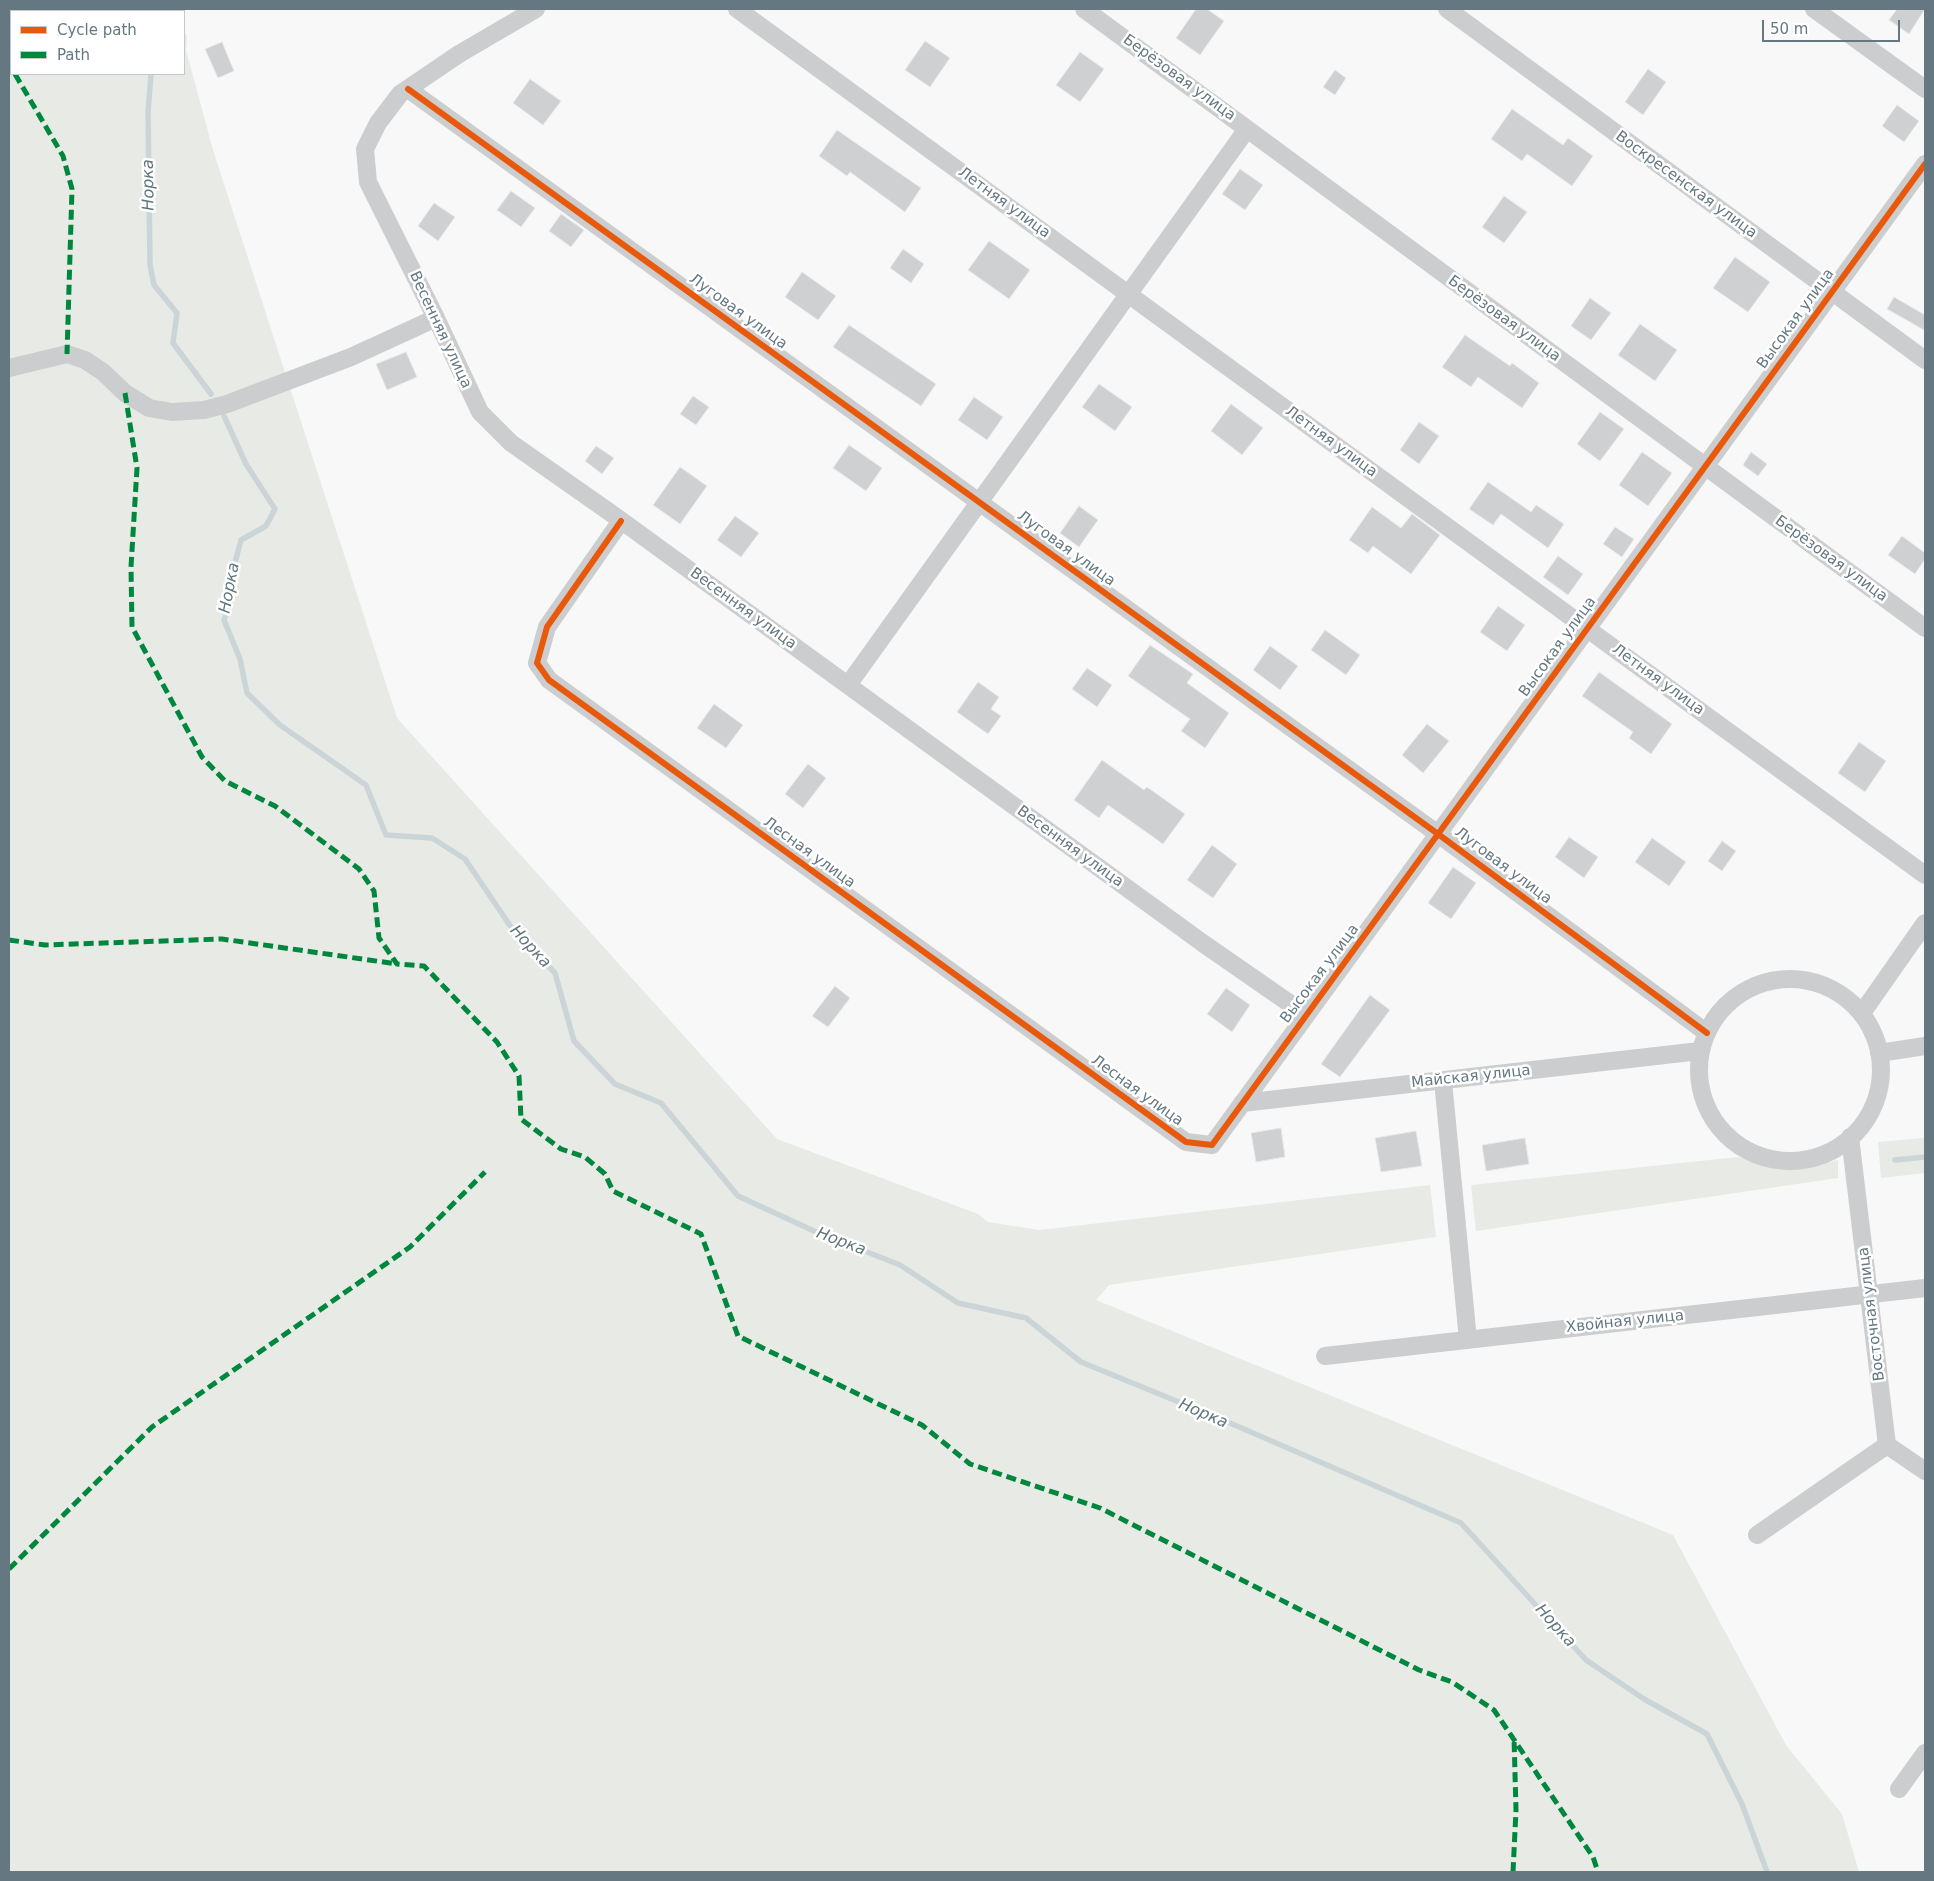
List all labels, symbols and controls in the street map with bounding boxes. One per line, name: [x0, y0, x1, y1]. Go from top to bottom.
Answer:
legend: [10, 10, 185, 75]
scale bar: [1764, 10, 1902, 42]
text: 50 m: [1770, 20, 1808, 38]
text: Cycle path: [57, 21, 137, 39]
street label: Берёзовая улица: [1119, 31, 1239, 125]
text: Path: [57, 46, 90, 64]
street label: Воскресенская улица: [1612, 128, 1760, 242]
water label: Норка: [139, 159, 159, 211]
street label: Летняя улица: [954, 164, 1054, 242]
street label: Высокая улица: [1754, 265, 1838, 373]
street label: Весенняя улица: [405, 269, 475, 391]
street label: Луговая улица: [686, 270, 790, 354]
street label: Берёзовая улица: [1444, 272, 1564, 366]
street label: Летняя улица: [1281, 403, 1381, 481]
street label: Луговая улица: [1014, 507, 1118, 591]
street label: Берёзовая улица: [1771, 512, 1891, 606]
water label: Норка: [216, 561, 244, 615]
street label: Весенняя улица: [686, 564, 800, 654]
street label: Высокая улица: [1516, 593, 1600, 701]
street label: Летняя улица: [1608, 641, 1708, 719]
street label: Весенняя улица: [1013, 802, 1127, 892]
street label: Лесная улица: [760, 814, 858, 892]
street label: Луговая улица: [1451, 824, 1555, 908]
street label: Высокая улица: [1277, 921, 1363, 1027]
water label: Норка: [505, 922, 555, 972]
street label: Лесная улица: [1088, 1052, 1186, 1130]
street label: Майская улица: [1410, 1062, 1532, 1092]
water label: Норка: [814, 1224, 868, 1260]
street label: Восточная улица: [1855, 1246, 1889, 1382]
street label: Хвойная улица: [1565, 1307, 1685, 1337]
water label: Норка: [1176, 1395, 1230, 1433]
water label: Норка: [1531, 1600, 1579, 1652]

